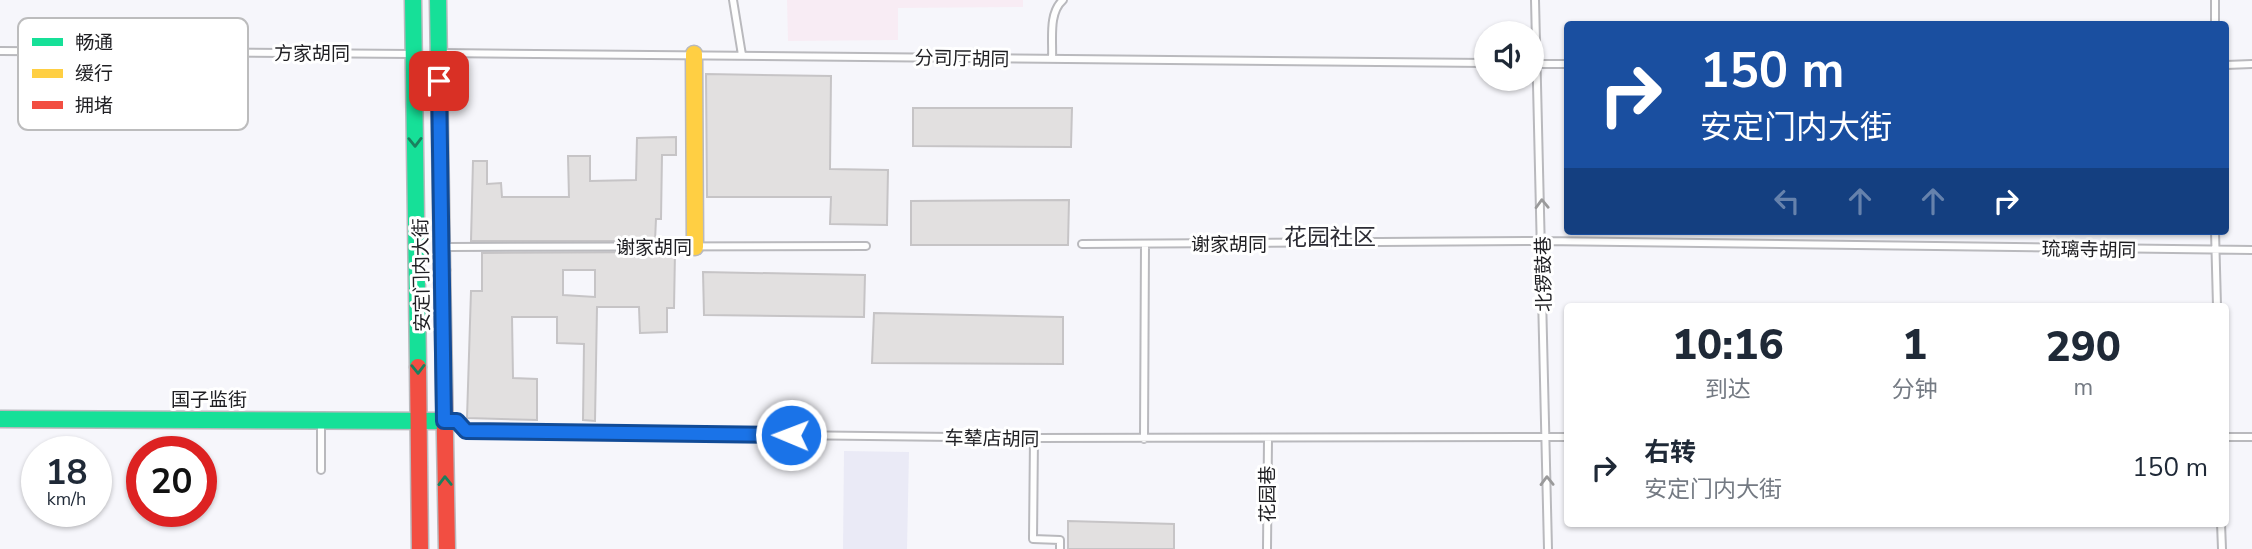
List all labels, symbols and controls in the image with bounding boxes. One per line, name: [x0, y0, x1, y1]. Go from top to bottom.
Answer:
legend: [18, 18, 248, 130]
map controls: [1474, 21, 1544, 91]
button: sound: [1474, 21, 1544, 91]
text: 畅通: [75, 30, 113, 56]
text: 150 m: [1700, 37, 1844, 104]
street label: 方家胡同: [274, 41, 350, 67]
street label: 分司厅胡同: [914, 45, 1010, 73]
icon: right: [1585, 49, 1676, 140]
pin: [409, 51, 469, 111]
text: 缓行: [75, 61, 113, 87]
icon: arrive: [420, 62, 458, 100]
text: 拥堵: [75, 93, 113, 119]
text: 安定门内大街: [1700, 106, 1892, 149]
one-way arrow: [407, 136, 422, 147]
icon: left: [1768, 182, 1806, 220]
icon: ahead: [1841, 182, 1879, 220]
icon: ahead: [1914, 182, 1952, 220]
icon: right: [1987, 182, 2025, 220]
one-way arrow: [1534, 199, 1549, 210]
street label: 安定门内大街: [408, 218, 436, 332]
district label: 花园社区: [1284, 222, 1376, 253]
street label: 谢家胡同: [1191, 232, 1267, 258]
street label: 谢家胡同: [616, 235, 692, 261]
street label: 北锣鼓巷: [1530, 236, 1558, 312]
street label: 琉璃寺胡同: [2041, 236, 2137, 264]
text: 10:16: [1672, 317, 1784, 374]
text: 1: [1902, 317, 1927, 374]
text: 290: [2045, 319, 2121, 376]
one-way arrow: [410, 364, 425, 375]
text: m: [2073, 372, 2093, 403]
text: 到达: [1705, 374, 1751, 405]
text: 分钟: [1892, 374, 1938, 405]
street label: 国子监街: [171, 387, 247, 413]
position arrow: [754, 398, 828, 472]
street label: 车辇店胡同: [944, 425, 1040, 453]
text: 右转: [1644, 435, 1696, 470]
speed limit sign: 20: [126, 436, 217, 527]
text: 18: [45, 449, 88, 496]
icon: right: [1585, 449, 1623, 487]
text: 150 m: [2132, 450, 2208, 485]
street label: 花园巷: [1255, 465, 1281, 523]
text: 安定门内大街: [1644, 474, 1782, 505]
one-way arrow: [438, 475, 453, 486]
one-way arrow: [1539, 475, 1555, 486]
text: km/h: [47, 487, 86, 511]

